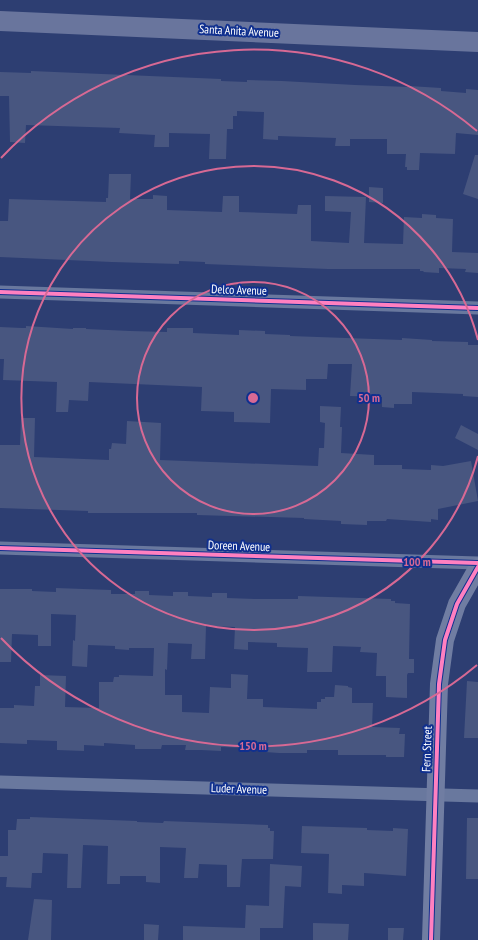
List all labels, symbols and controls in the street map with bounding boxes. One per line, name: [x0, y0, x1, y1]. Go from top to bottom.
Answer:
street label: Santa Anita Avenue: [199, 21, 279, 40]
street label: Delco Avenue: [211, 281, 267, 298]
text: 50 m: [358, 390, 380, 405]
centre of rings: [246, 391, 260, 405]
street label: Doreen Avenue: [208, 537, 271, 554]
text: 100 m: [403, 554, 431, 569]
street label: Fern Street: [418, 725, 435, 772]
text: 150 m: [239, 738, 267, 753]
street label: Luder Avenue: [211, 780, 267, 797]

